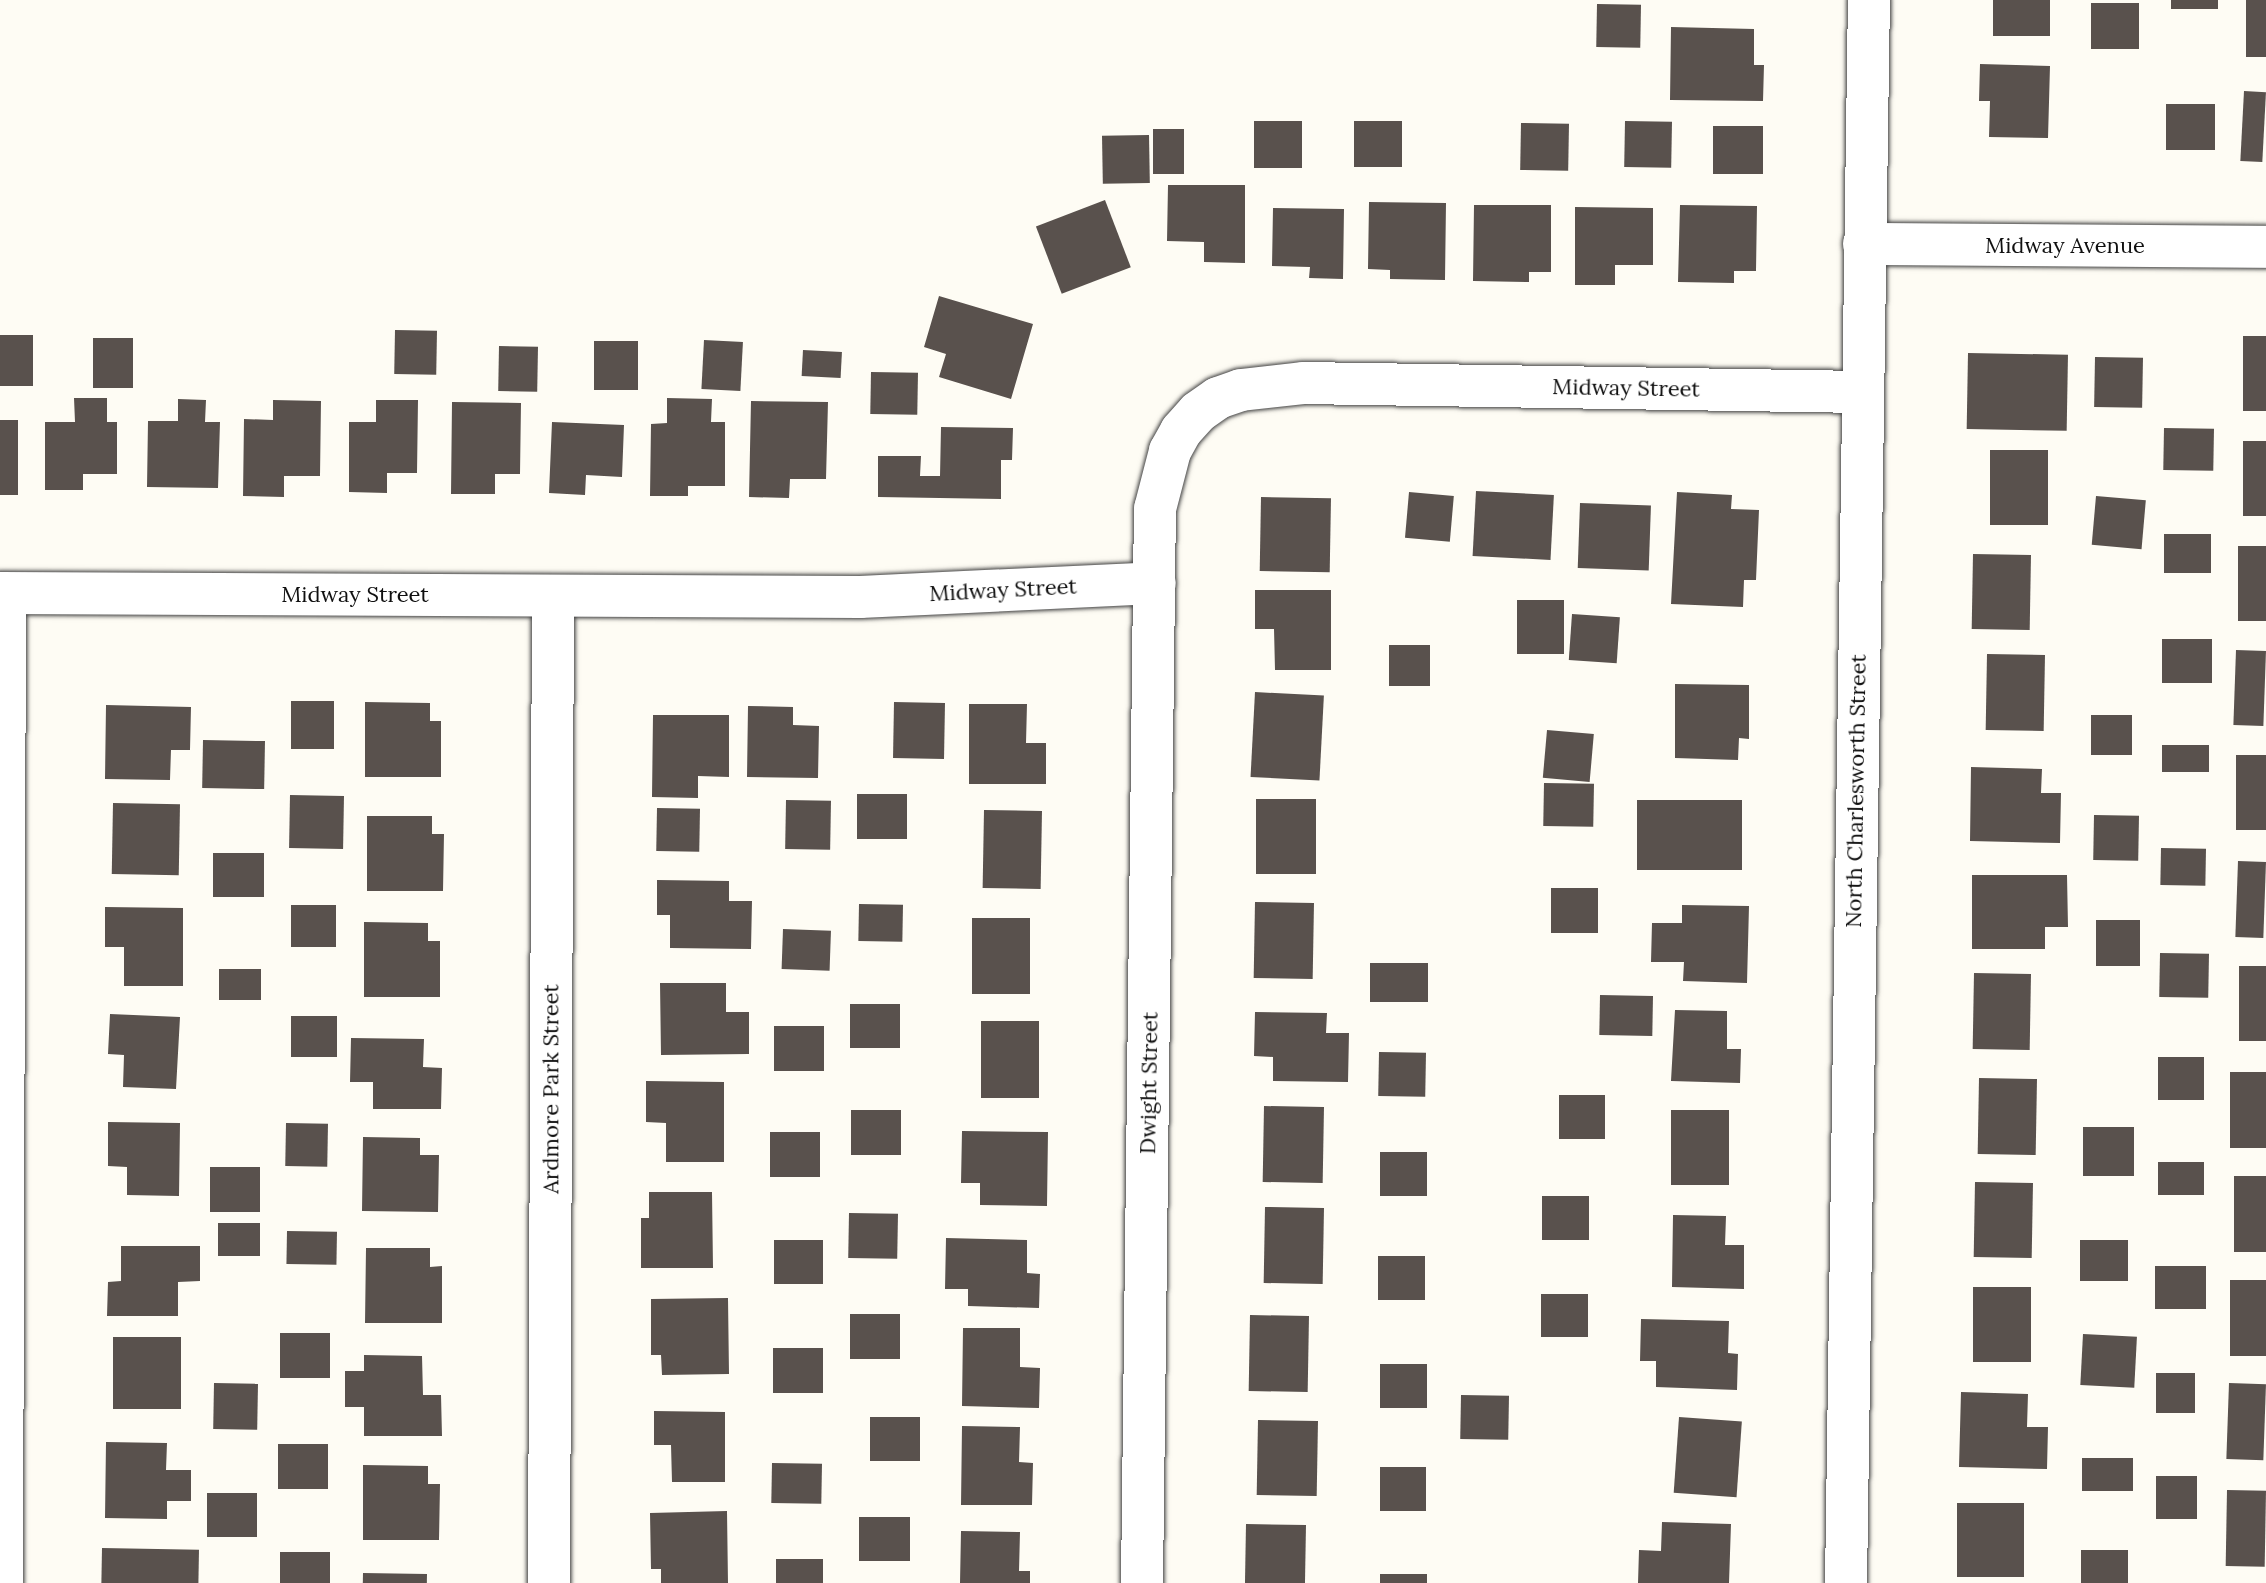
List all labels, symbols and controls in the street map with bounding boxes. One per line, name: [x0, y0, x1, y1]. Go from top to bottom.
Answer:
street label: Midway Avenue: [1985, 233, 2145, 259]
street label: Midway Street: [1552, 374, 1700, 402]
street label: Midway Street: [929, 573, 1077, 607]
street label: Midway Street: [281, 582, 429, 608]
street label: North Charlesworth Street: [1840, 654, 1872, 928]
street label: Ardmore Park Street: [538, 984, 564, 1194]
street label: Dwight Street: [1135, 1012, 1163, 1154]

